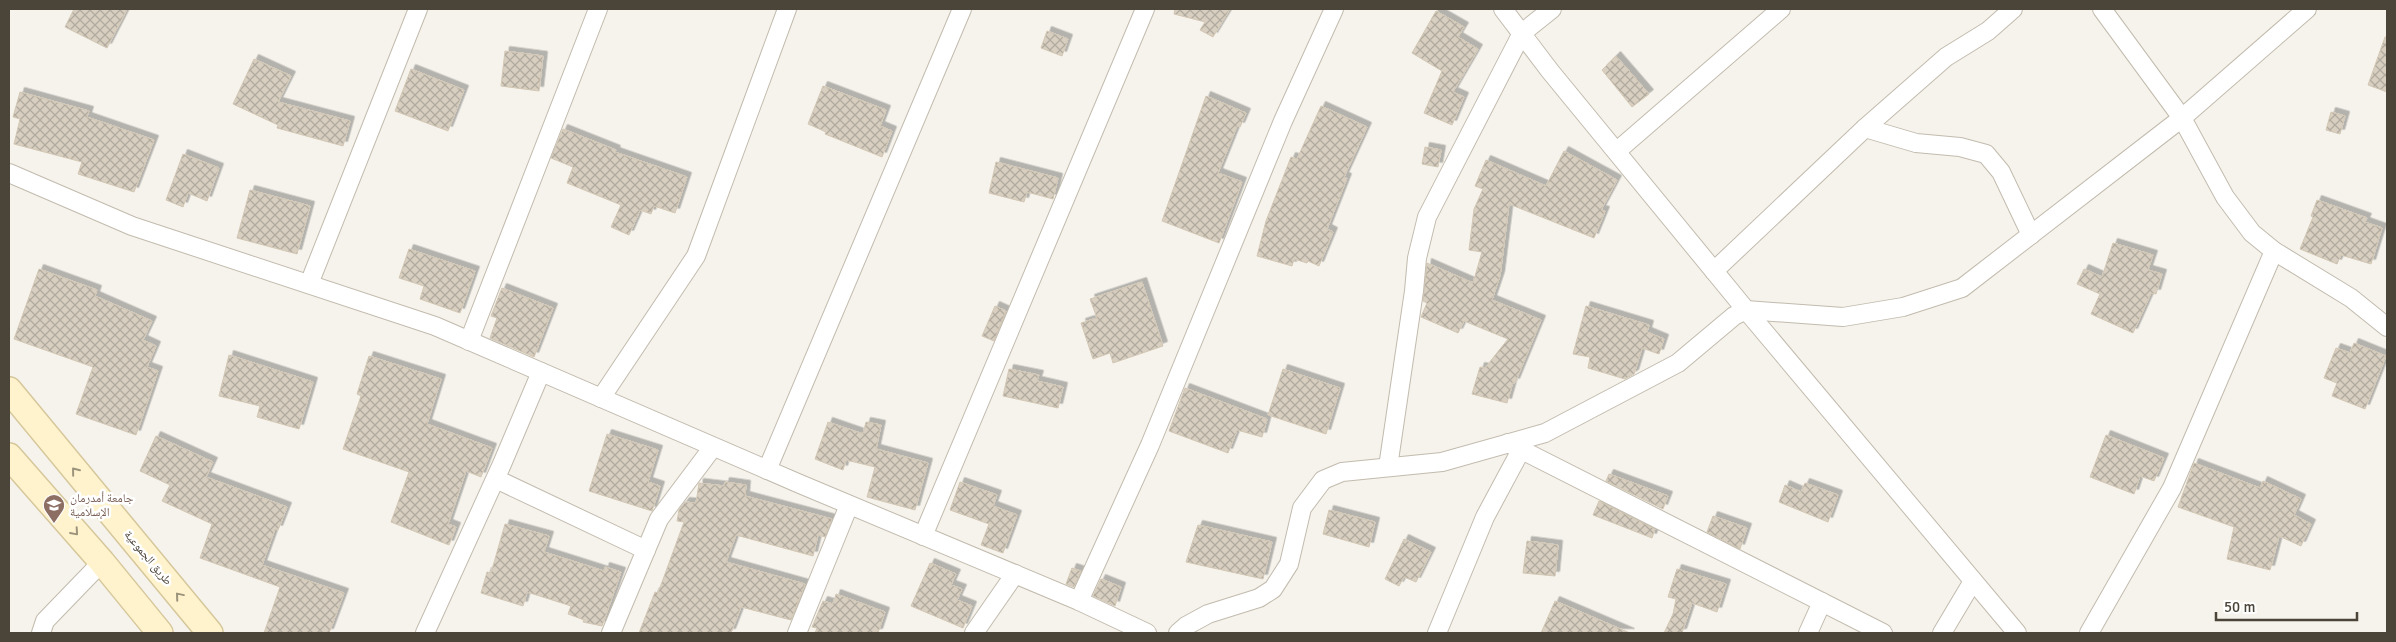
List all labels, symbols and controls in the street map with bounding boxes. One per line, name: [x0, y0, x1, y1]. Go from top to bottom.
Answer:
one-way arrow: [73, 468, 81, 477]
place label: جامعة أمدرمان الإسلامية: [70, 491, 134, 520]
school or university icon: جامعة أمدرمان الإسلامية: [42, 493, 66, 524]
one-way arrow: [70, 526, 79, 535]
street label: طريق الجموعية: [121, 528, 175, 589]
scale bar: [2216, 590, 2357, 622]
one-way arrow: [176, 593, 185, 602]
text: 50 m: [2224, 598, 2255, 616]

